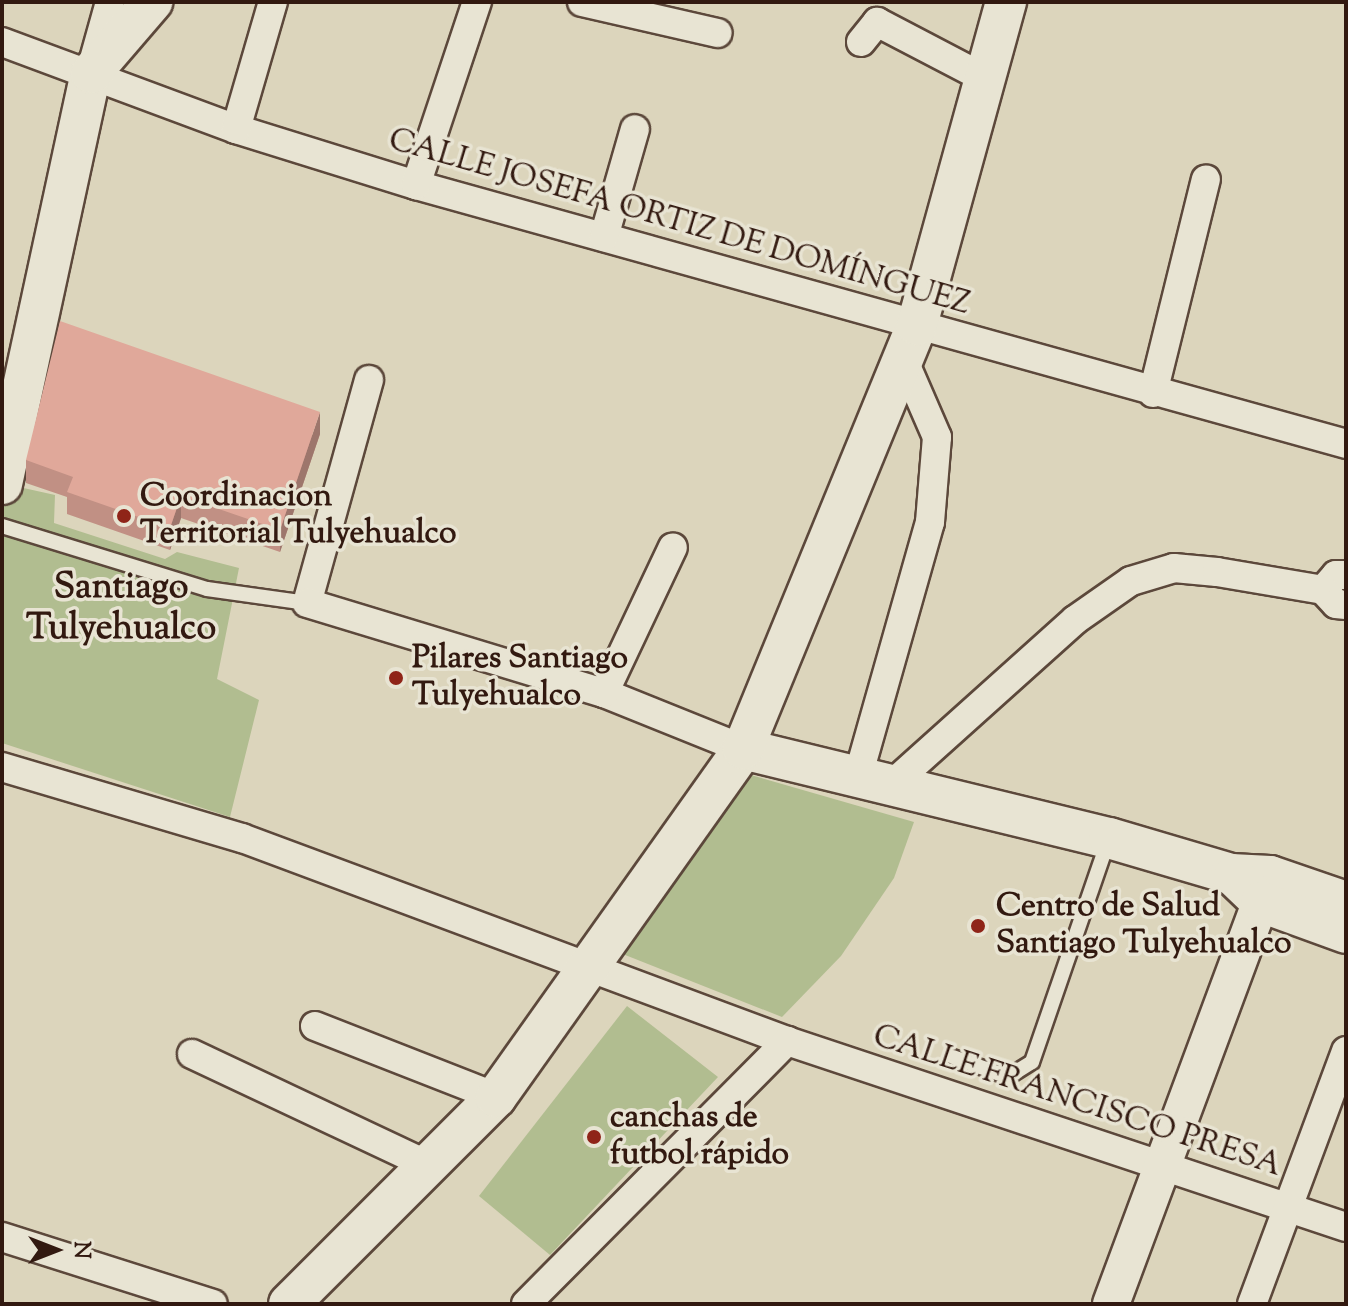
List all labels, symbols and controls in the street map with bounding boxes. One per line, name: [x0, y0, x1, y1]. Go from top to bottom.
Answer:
street label: CALLE JOSEFA ORTIZ DE DOMÍNGUEZ: [384, 121, 974, 325]
place label: Coordinacion Territorial Tulyehualco: [140, 479, 457, 554]
marker: Coordinacion Territorial Tulyehualco: [115, 507, 133, 525]
district label: Santiago Tulyehualco: [26, 566, 216, 651]
place label: Pilares Santiago Tulyehualco: [412, 641, 628, 716]
marker: Pilares Santiago Tulyehualco: [387, 669, 405, 687]
place label: Centro de Salud Santiago Tulyehualco: [996, 889, 1292, 964]
marker: Centro de Salud Santiago Tulyehualco: [967, 915, 989, 937]
street label: CALLE FRANCISCO PRESA: [868, 1018, 1286, 1186]
place label: canchas de futbol rápido: [610, 1100, 789, 1175]
marker: canchas de futbol rápido: [585, 1128, 603, 1146]
north arrow: [16, 1210, 96, 1290]
text: N: [64, 1241, 96, 1259]

